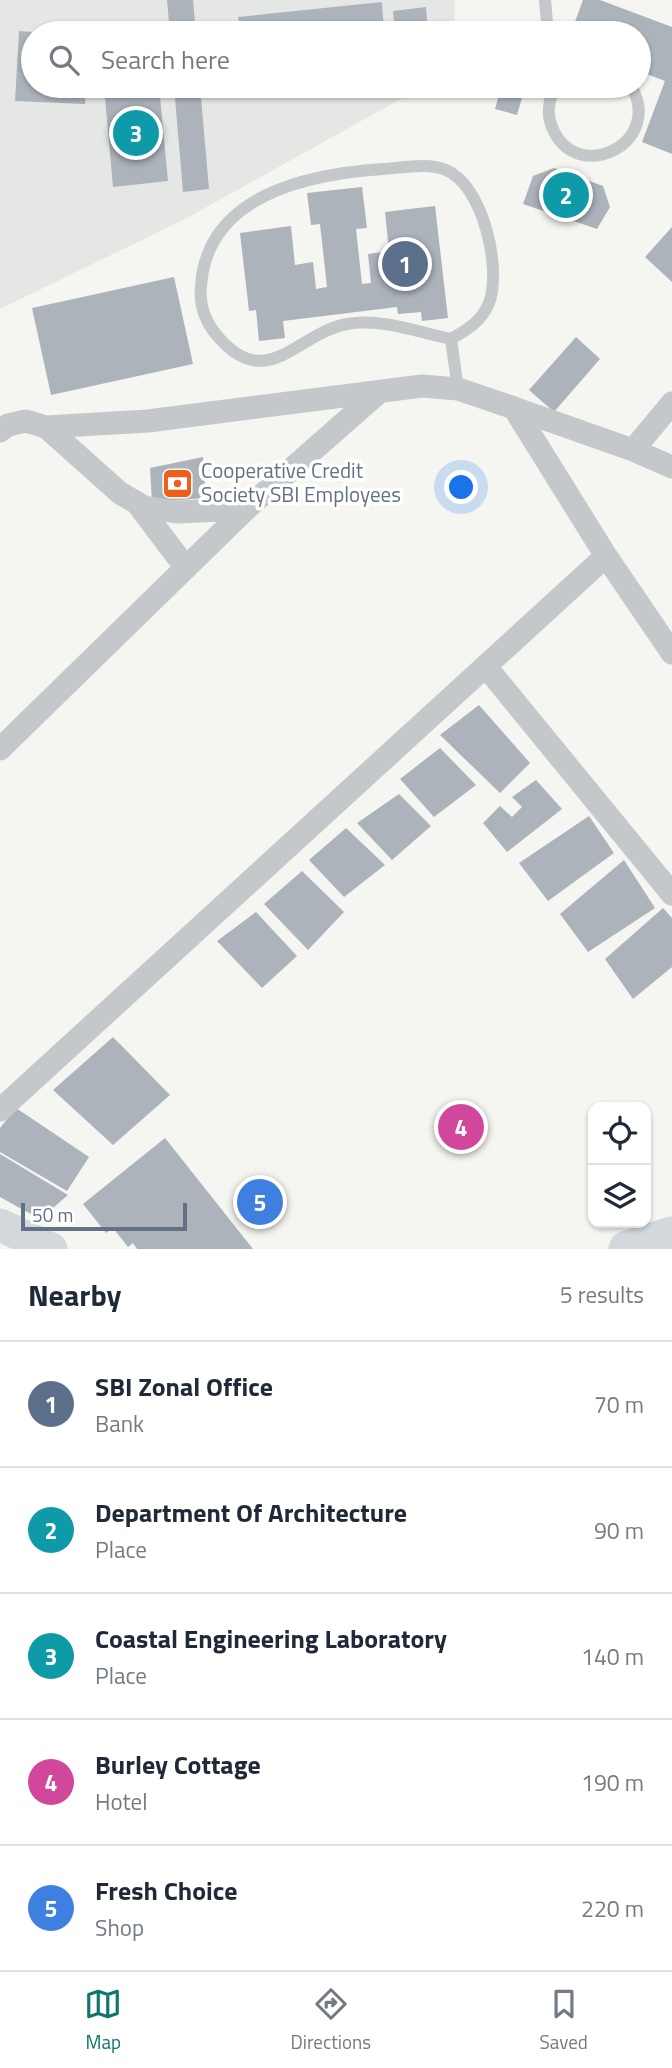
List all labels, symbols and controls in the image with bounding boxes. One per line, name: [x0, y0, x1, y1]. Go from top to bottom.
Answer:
search box: [21, 21, 651, 98]
text: Search here: [101, 40, 230, 79]
icon: search: [45, 41, 83, 79]
pin: 3: [113, 107, 159, 159]
pin: 2: [543, 169, 589, 221]
pin: 1: [382, 238, 428, 290]
place label: Cooperative Credit Society SBI Employees: [201, 454, 401, 510]
bank icon: Cooperative Credit Society SBI Employees: [161, 466, 195, 500]
your location: [444, 470, 478, 504]
pin: 4: [438, 1101, 484, 1153]
map controls: [588, 1102, 651, 1228]
button: locate: [588, 1102, 651, 1165]
button: layers: [588, 1165, 651, 1228]
pin: 5: [237, 1176, 283, 1228]
scale bar: [21, 1200, 187, 1232]
text: 50 m: [32, 1200, 73, 1229]
text: Nearby: [28, 1272, 121, 1318]
text: 5 results: [560, 1277, 644, 1312]
text: SBI Zonal Office: [95, 1367, 273, 1406]
text: 1: [45, 1387, 57, 1422]
text: 70 m: [594, 1387, 644, 1422]
text: Bank: [95, 1406, 144, 1441]
text: Department Of Architecture: [95, 1493, 407, 1532]
text: 2: [45, 1513, 57, 1548]
text: 90 m: [594, 1513, 644, 1548]
text: Place: [95, 1532, 147, 1567]
text: Coastal Engineering Laboratory: [95, 1619, 447, 1658]
text: 3: [45, 1639, 57, 1674]
text: 140 m: [581, 1639, 644, 1674]
text: Place: [95, 1658, 147, 1693]
text: Burley Cottage: [95, 1745, 261, 1784]
text: 4: [45, 1765, 57, 1800]
text: 190 m: [581, 1765, 644, 1800]
text: Hotel: [95, 1784, 147, 1819]
text: Fresh Choice: [95, 1871, 237, 1910]
text: 5: [45, 1891, 57, 1926]
text: 220 m: [581, 1891, 644, 1926]
text: Shop: [95, 1910, 144, 1945]
tab: Map: [84, 1985, 122, 2056]
tab: Directions: [291, 1985, 371, 2056]
tab: Saved: [539, 1985, 588, 2056]

